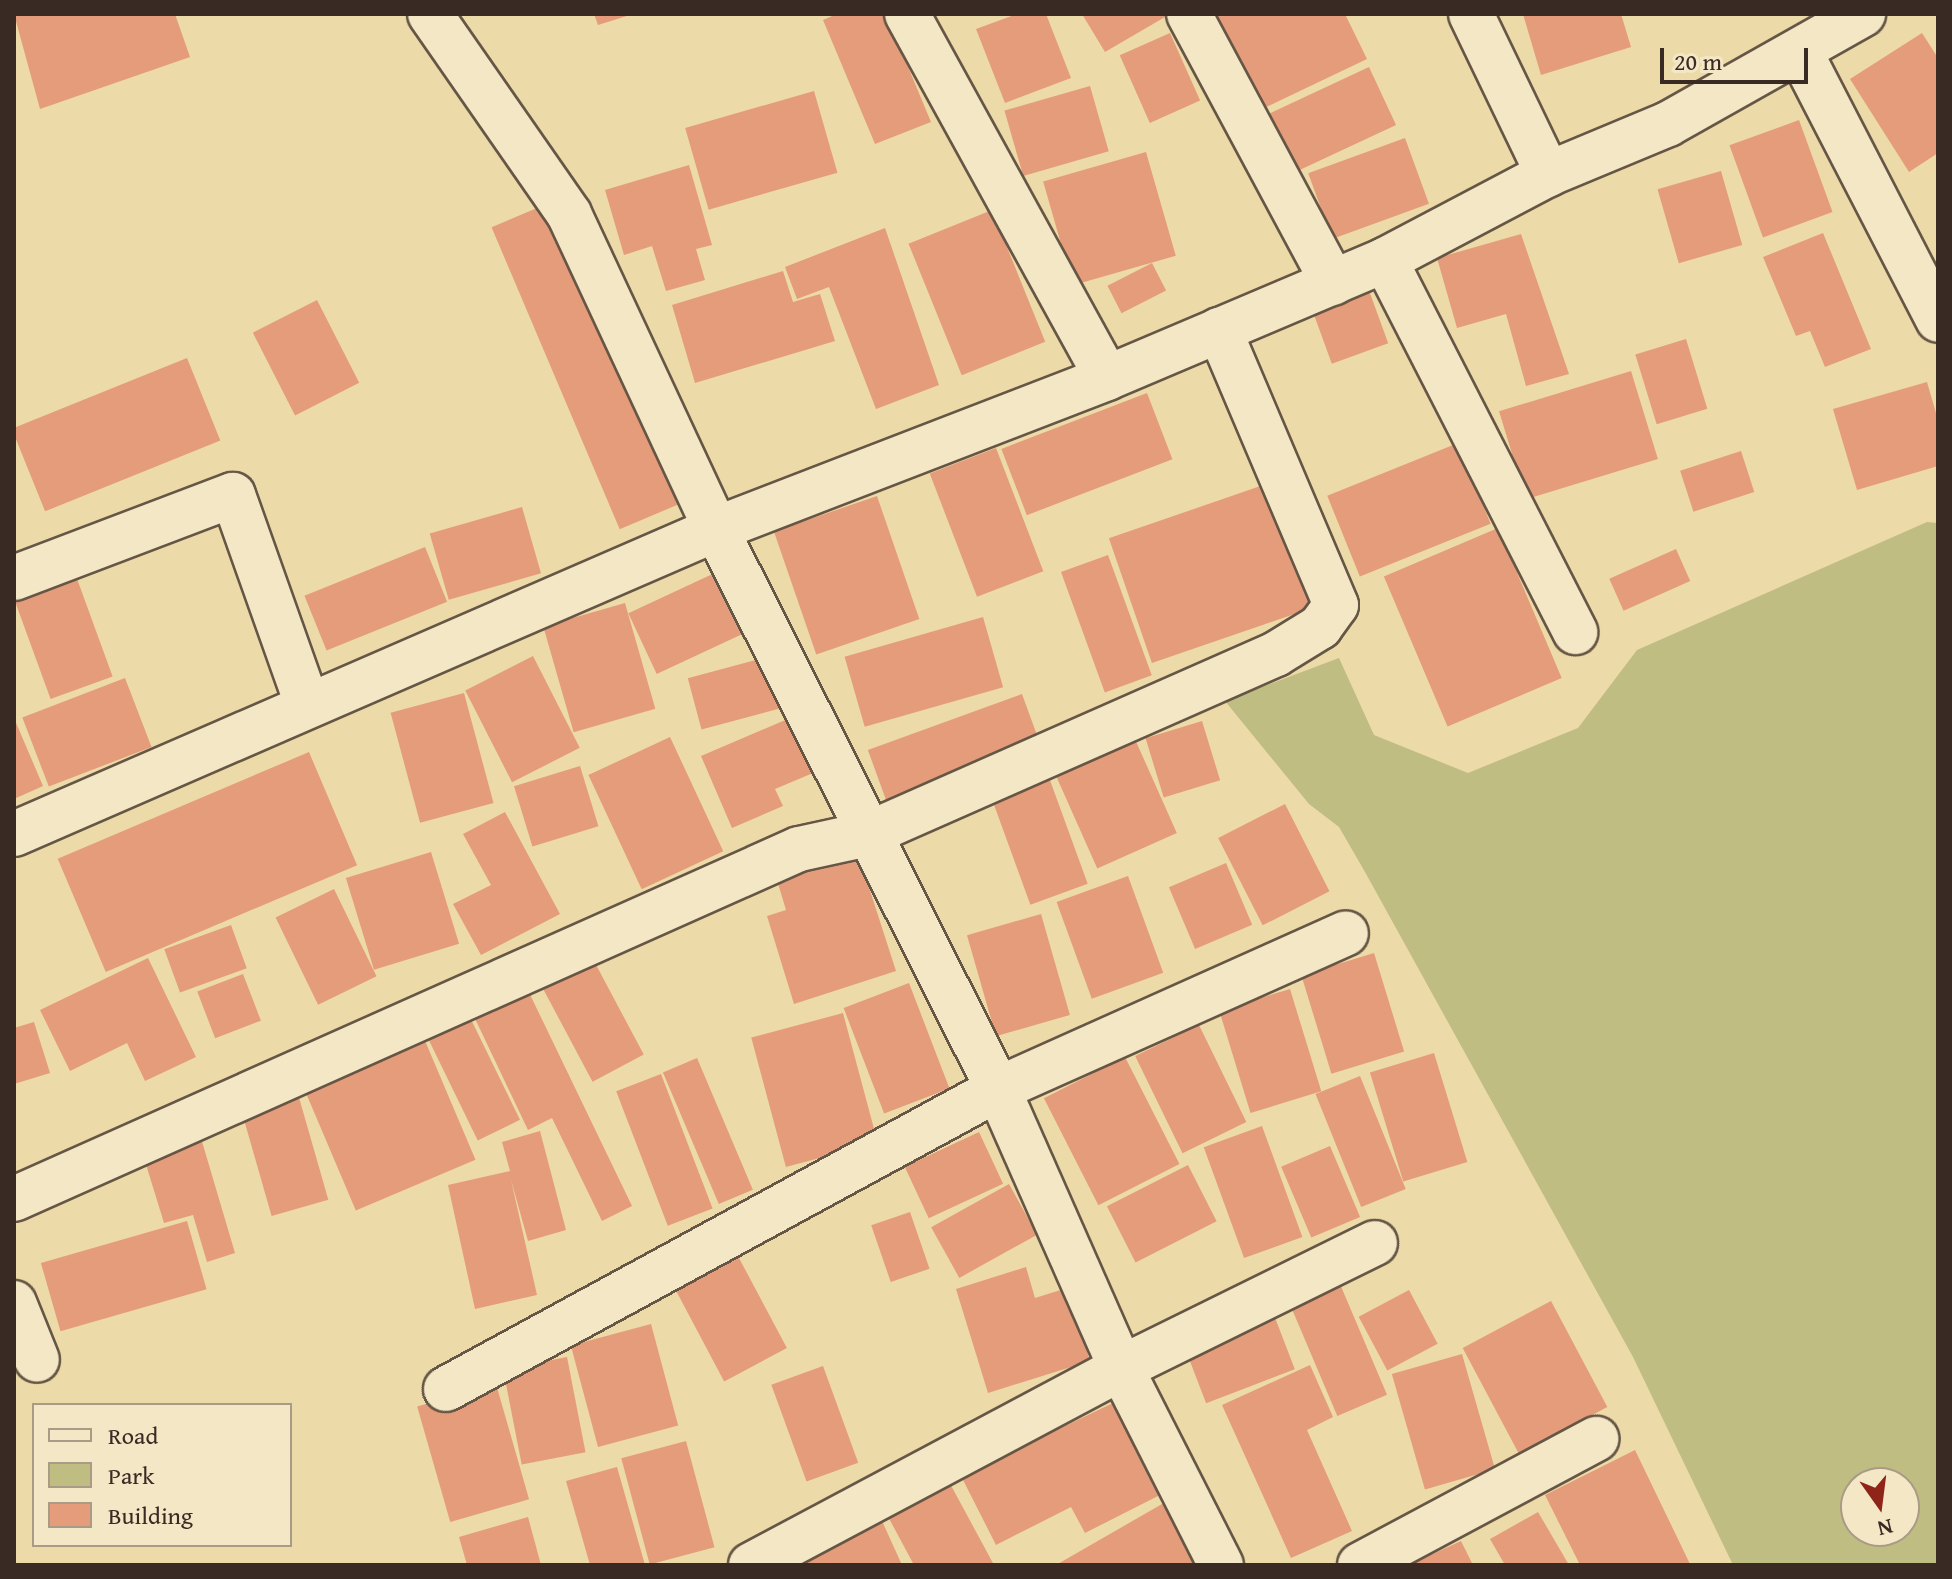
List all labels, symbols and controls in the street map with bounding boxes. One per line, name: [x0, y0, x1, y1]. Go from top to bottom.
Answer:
scale bar: [1664, 32, 1812, 82]
text: 20 m: [1674, 44, 1722, 79]
legend: [32, 1403, 292, 1547]
text: Road: [108, 1418, 158, 1453]
text: Park: [108, 1458, 154, 1493]
north arrow: [1840, 1467, 1920, 1547]
text: Building: [108, 1498, 193, 1533]
text: N: [1874, 1511, 1896, 1546]

